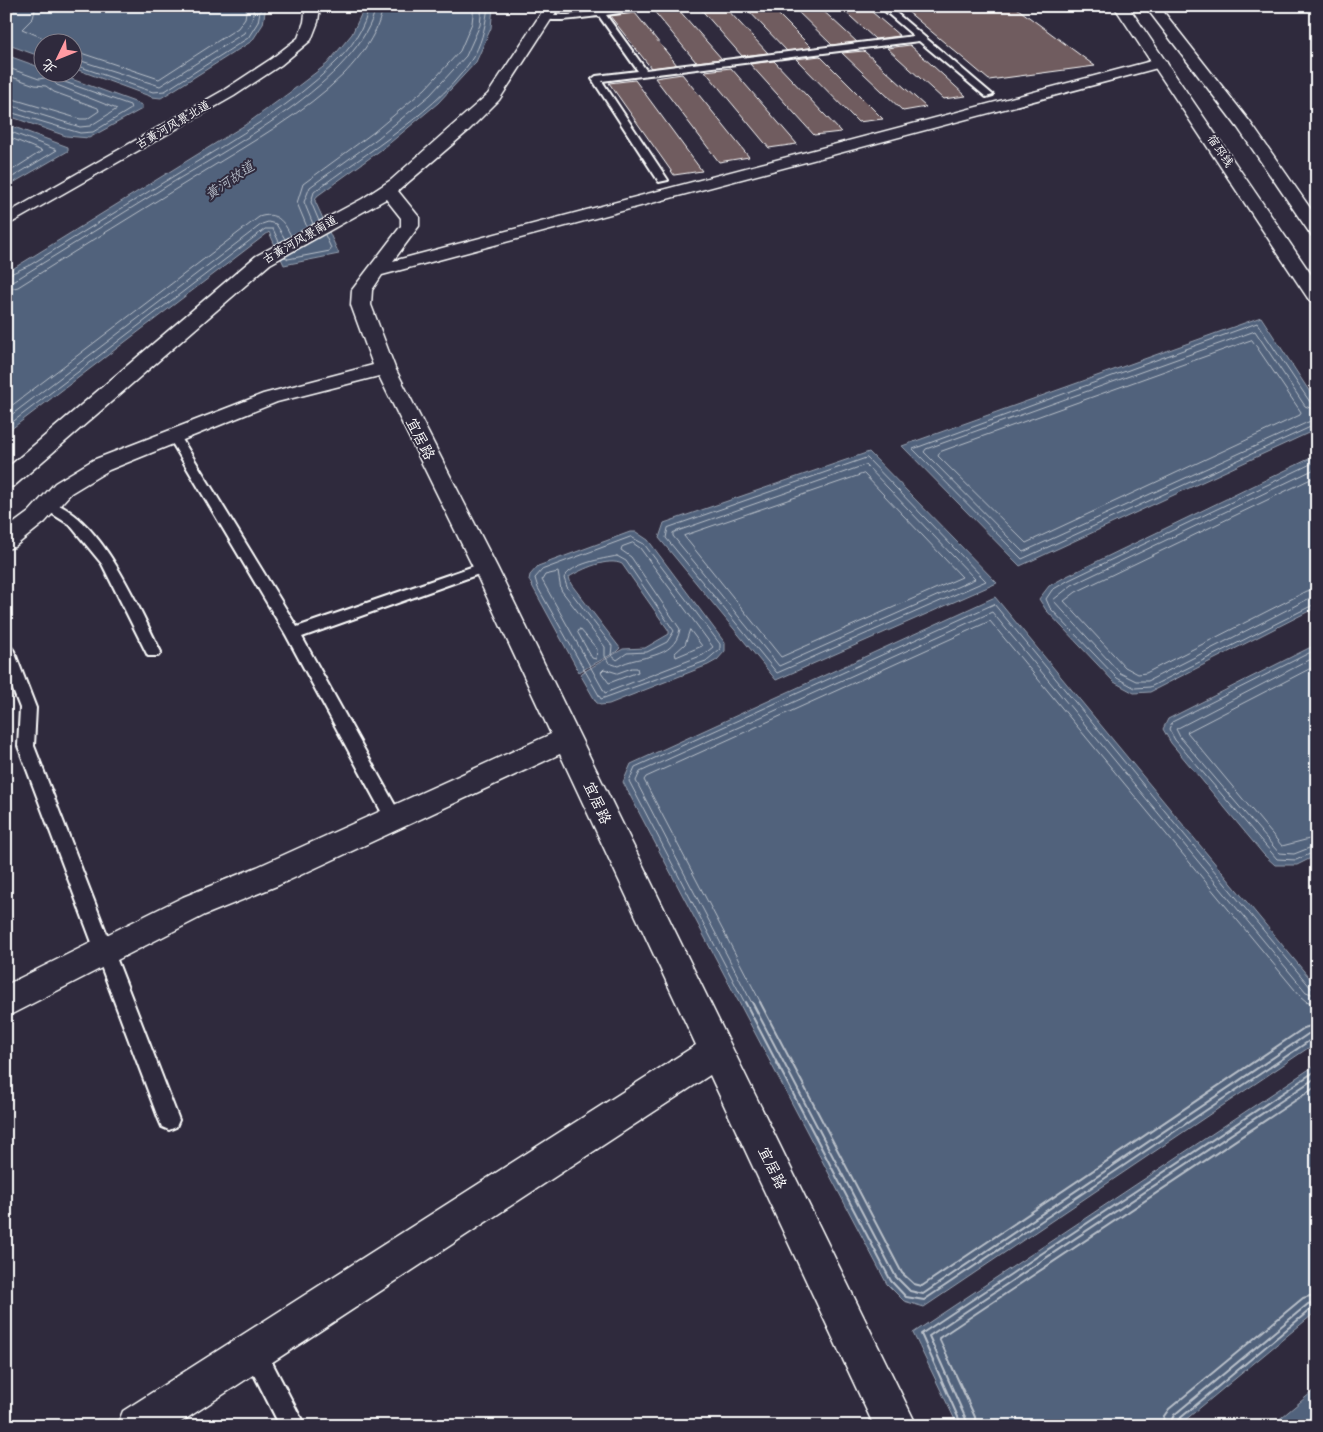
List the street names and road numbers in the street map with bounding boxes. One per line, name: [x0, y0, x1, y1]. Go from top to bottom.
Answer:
street label: 古黄河风景北道: [132, 97, 214, 153]
street label: 宿邳线: [1203, 131, 1237, 171]
street label: 古黄河风景南道: [259, 212, 341, 268]
street label: 宜居路: [400, 414, 440, 464]
street label: 宜居路: [578, 778, 616, 828]
street label: 宜居路: [753, 1143, 791, 1193]

